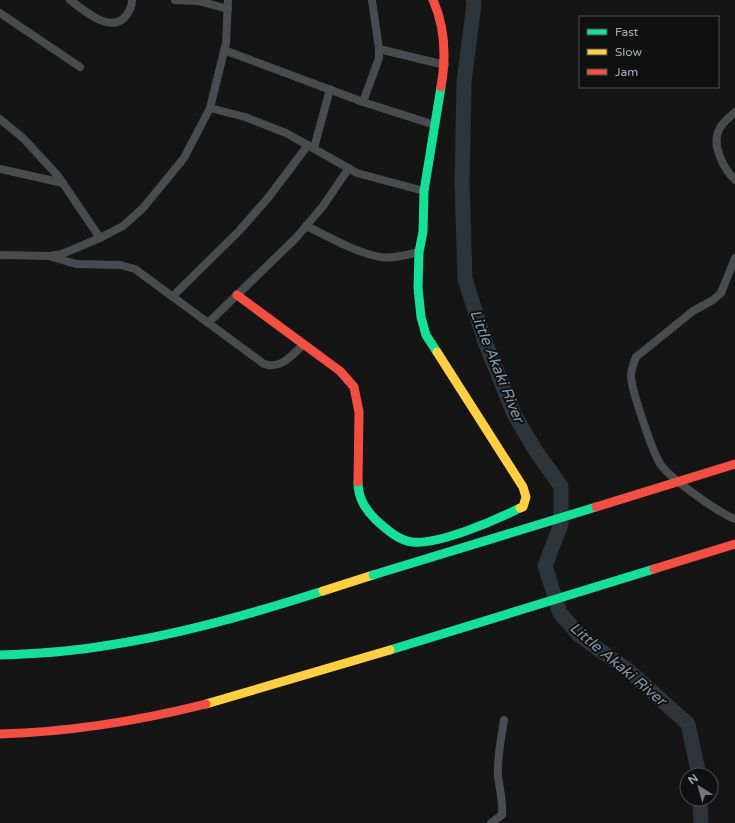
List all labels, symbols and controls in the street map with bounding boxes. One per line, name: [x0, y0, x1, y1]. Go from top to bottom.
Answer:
legend: [579, 16, 719, 88]
text: Fast: [615, 25, 639, 39]
text: Slow: [615, 45, 642, 59]
text: Jam: [615, 65, 638, 79]
water label: Little Akaki River: [466, 307, 529, 427]
water label: Little Akaki River: [566, 619, 671, 711]
north arrow: [679, 767, 719, 807]
text: N: [686, 772, 701, 787]

